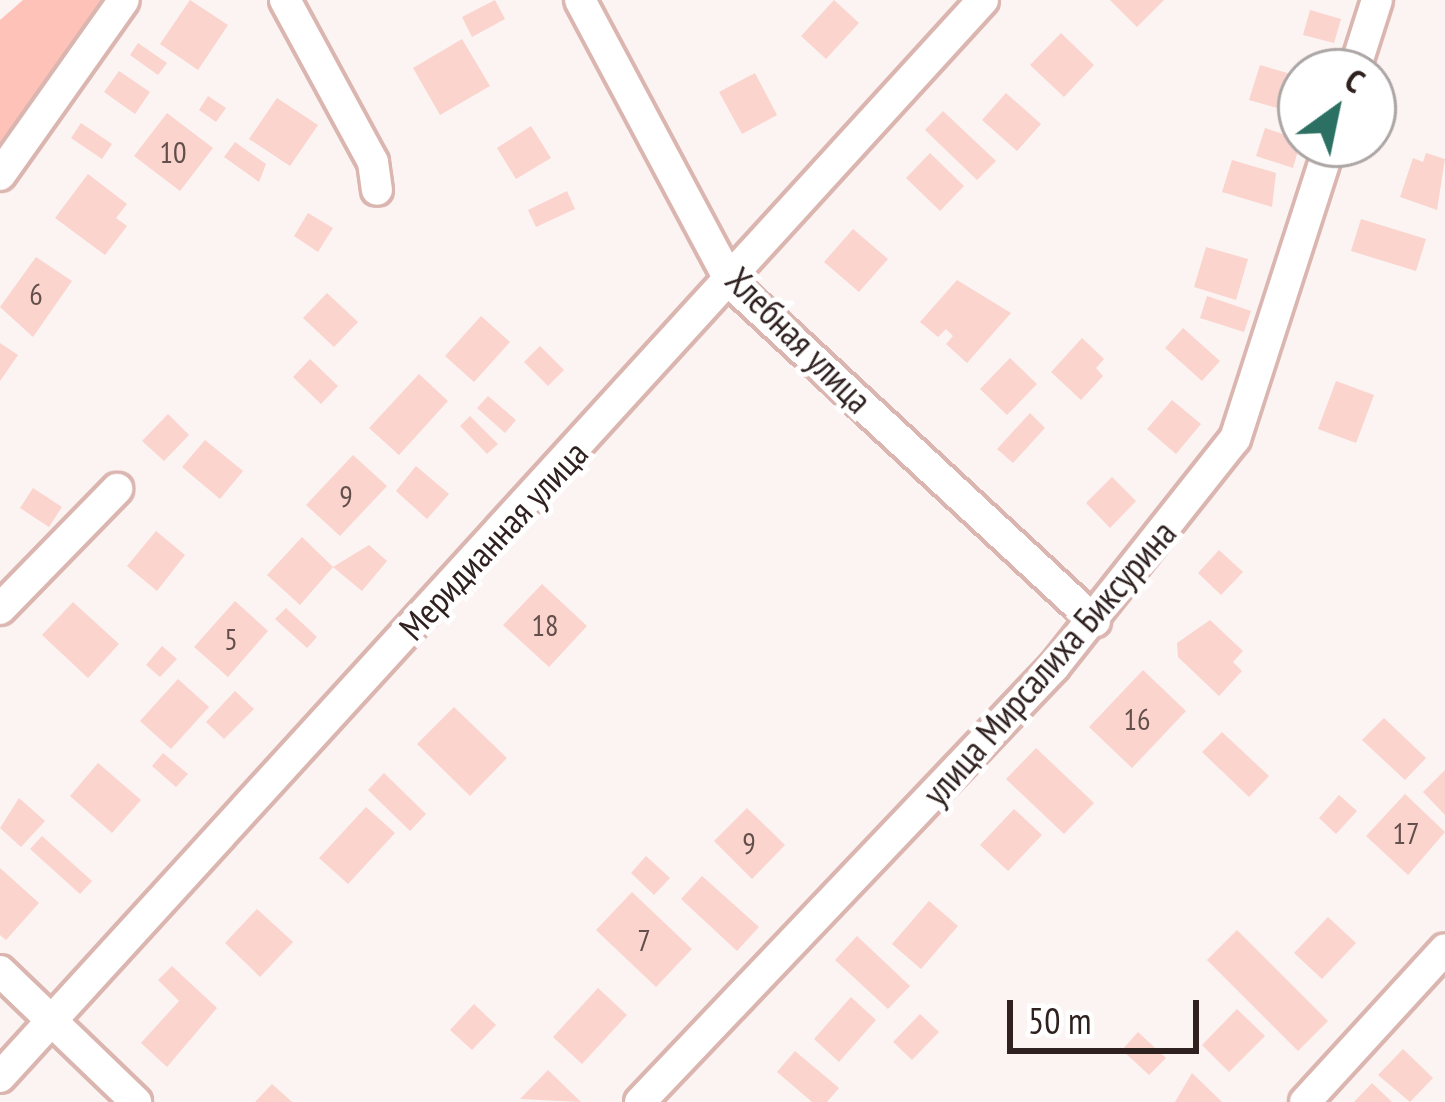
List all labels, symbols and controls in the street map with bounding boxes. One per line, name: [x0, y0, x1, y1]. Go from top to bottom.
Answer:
north arrow: [1277, 48, 1397, 168]
text: С: [1337, 58, 1373, 102]
house number: 10: [160, 134, 186, 170]
street label: Хлебная улица: [717, 258, 881, 422]
house number: 6: [29, 276, 43, 312]
street label: Меридианная улица: [390, 432, 596, 648]
house number: 9: [339, 478, 353, 514]
street label: улица Мирсалиха Биксурина: [914, 512, 1184, 814]
house number: 18: [532, 607, 558, 643]
house number: 5: [224, 621, 238, 657]
house number: 16: [1124, 701, 1150, 737]
house number: 17: [1393, 815, 1419, 851]
house number: 9: [742, 825, 756, 861]
house number: 7: [637, 922, 651, 958]
scale bar: [1013, 976, 1205, 1050]
text: 50 m: [1028, 997, 1091, 1044]

